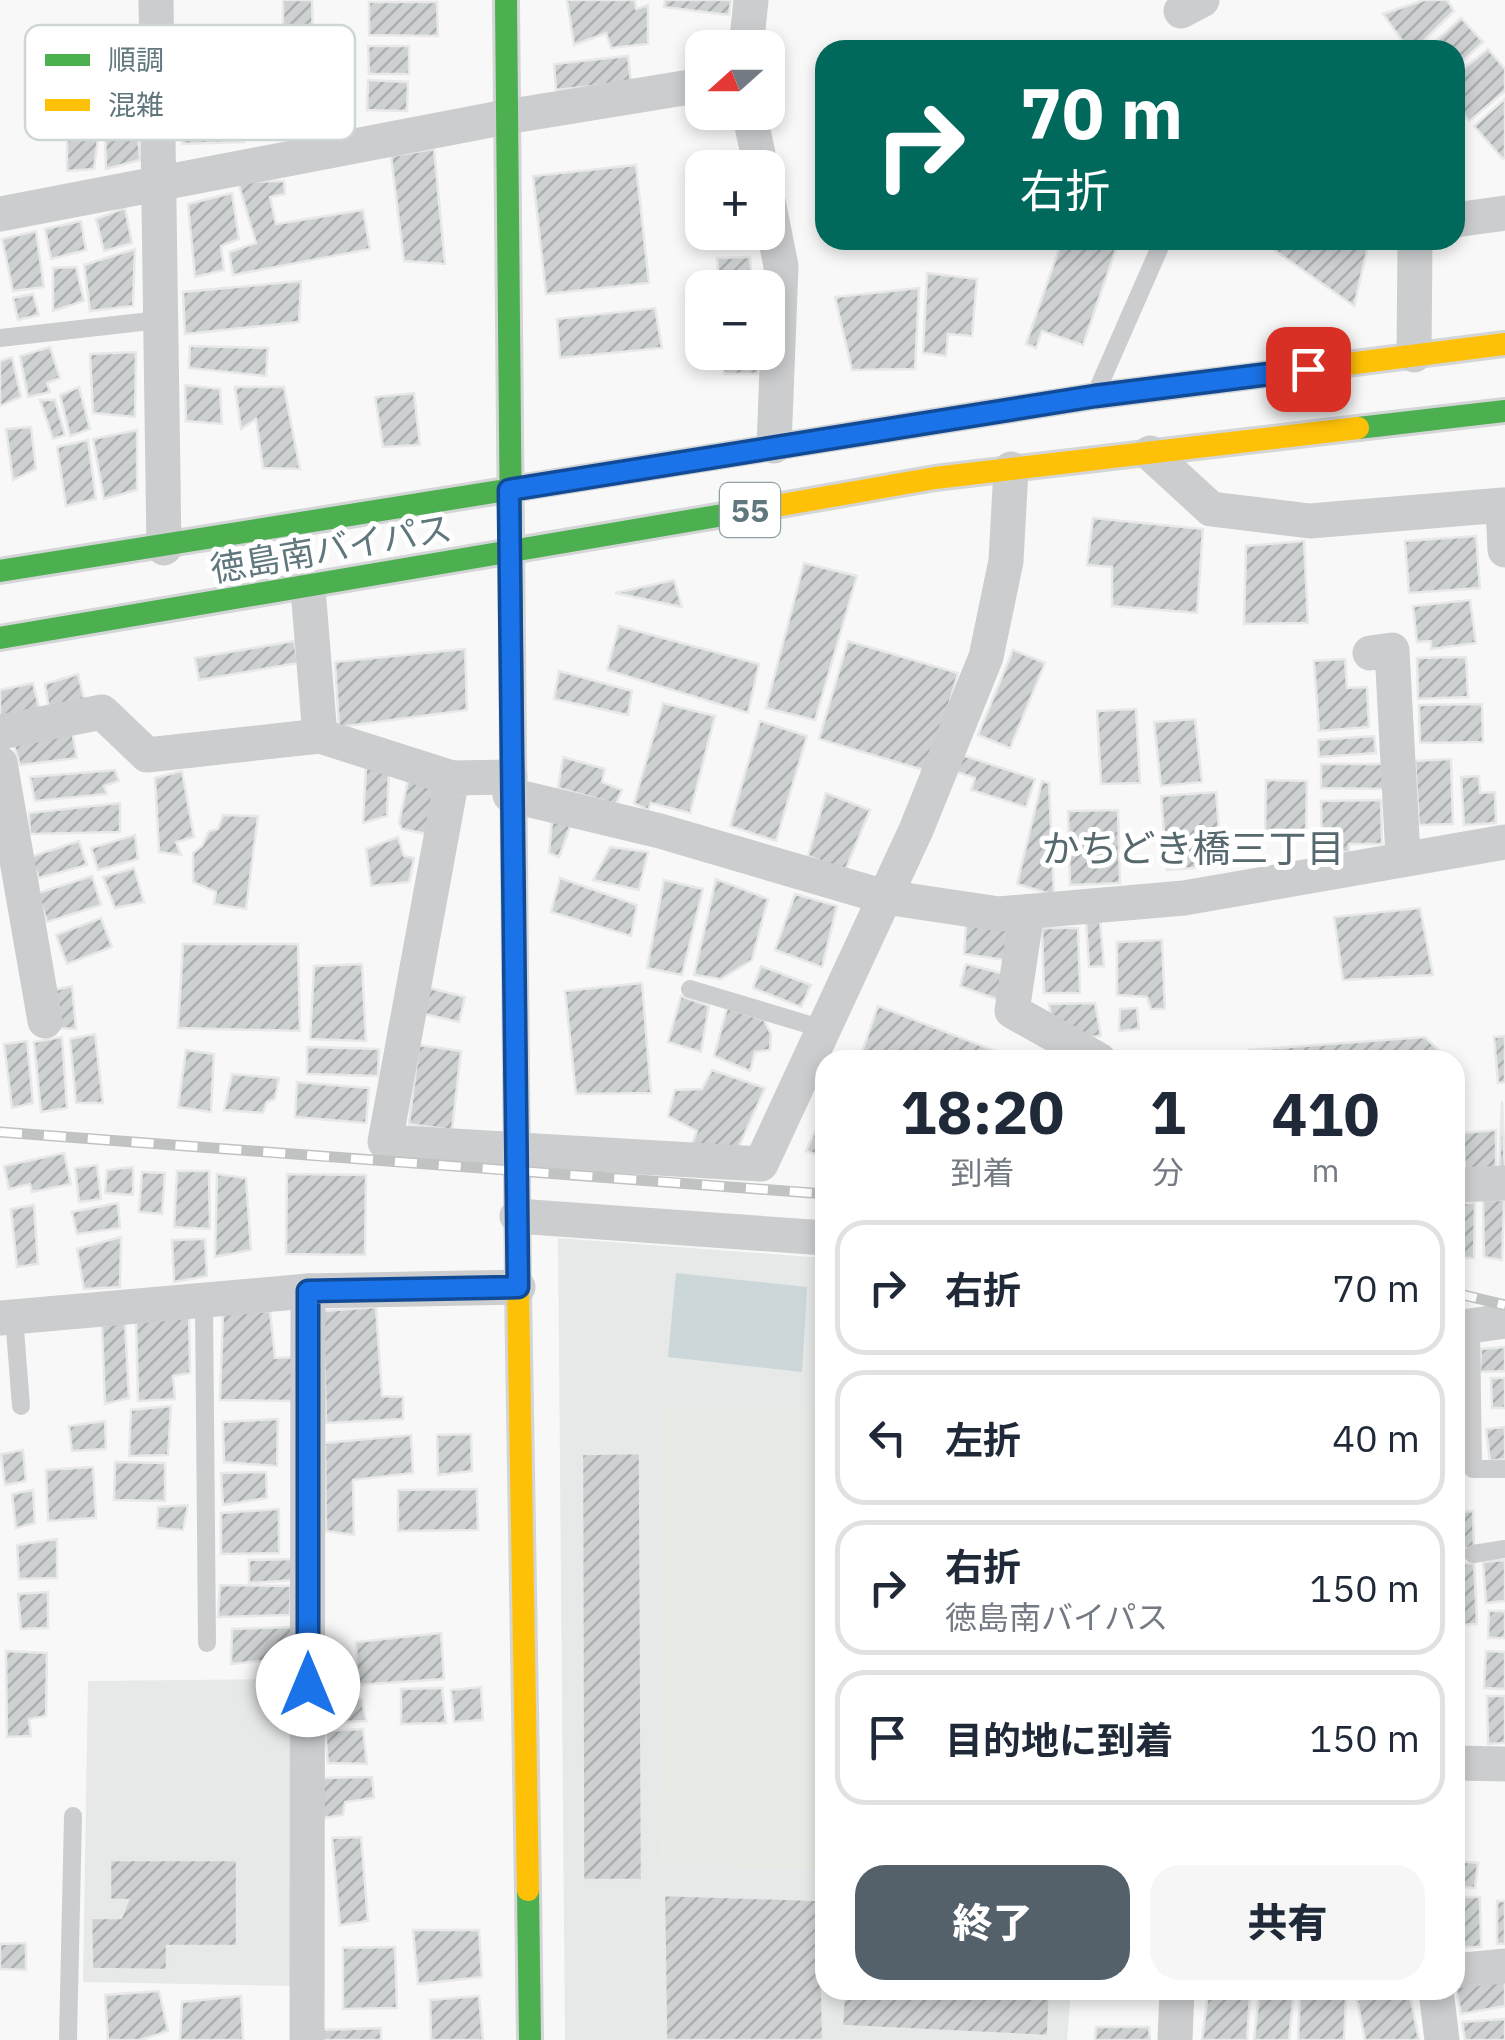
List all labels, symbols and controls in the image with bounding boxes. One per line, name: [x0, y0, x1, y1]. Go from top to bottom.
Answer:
legend: [25, 25, 355, 140]
north arrow: [685, 30, 785, 130]
map controls: [685, 30, 785, 370]
text: 順調: [108, 41, 164, 78]
text: 70 m: [1020, 67, 1183, 158]
icon: right: [855, 80, 985, 210]
text: 混雑: [108, 86, 164, 123]
button: +: [685, 150, 785, 250]
text: 右折: [1020, 161, 1110, 219]
button: −: [685, 270, 785, 370]
pin: [1266, 327, 1351, 412]
icon: arrive: [1281, 342, 1336, 397]
road number: 55: [720, 483, 780, 537]
street label: 徳島南バイパス: [207, 504, 455, 592]
district label: かちどき橋三丁目: [1042, 823, 1344, 872]
text: 18:20: [901, 1072, 1064, 1151]
text: 1: [1150, 1072, 1186, 1151]
text: 410: [1271, 1074, 1379, 1153]
text: m: [1311, 1149, 1339, 1191]
text: 到着: [950, 1151, 1014, 1193]
text: 分: [1152, 1151, 1184, 1193]
icon: right: [860, 1260, 915, 1315]
text: 70 m: [1332, 1263, 1420, 1312]
text: 右折: [945, 1265, 1021, 1314]
icon: left: [860, 1410, 915, 1465]
text: 40 m: [1332, 1413, 1420, 1462]
text: 左折: [945, 1415, 1021, 1464]
text: 右折: [945, 1542, 1021, 1591]
icon: right: [860, 1560, 915, 1615]
text: 150 m: [1309, 1563, 1420, 1612]
text: 徳島南バイパス: [945, 1596, 1168, 1638]
position arrow: [256, 1633, 360, 1737]
icon: arrive: [860, 1710, 915, 1765]
text: 150 m: [1309, 1713, 1420, 1762]
text: 目的地に到着: [945, 1715, 1173, 1764]
button: 終了: [855, 1865, 1130, 1980]
button: 共有: [1150, 1865, 1425, 1980]

